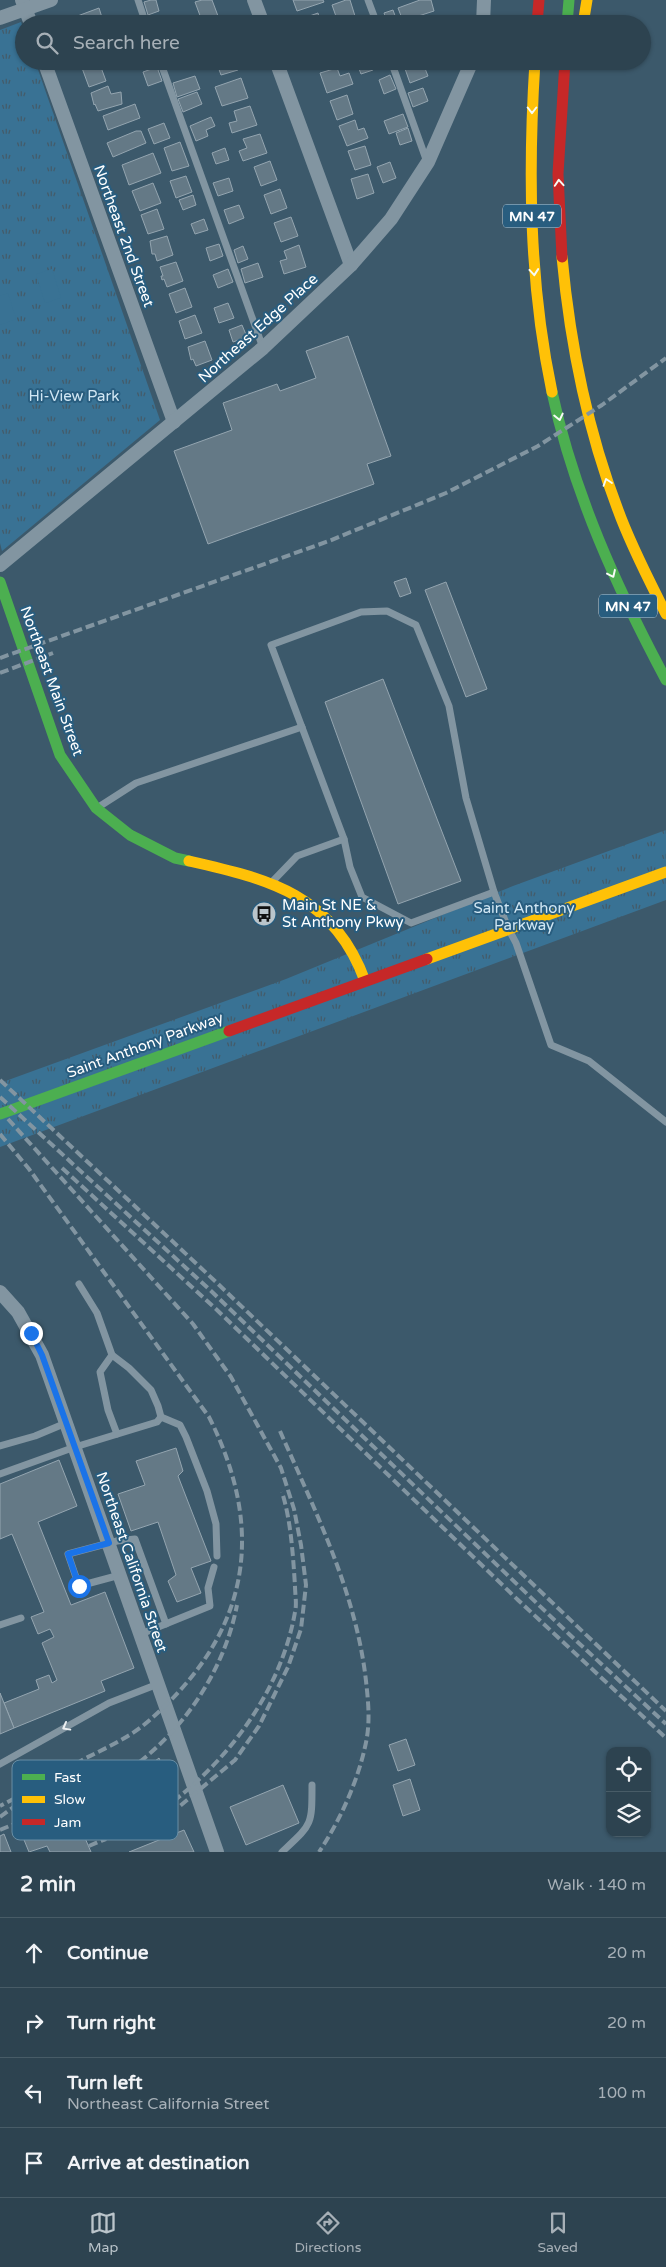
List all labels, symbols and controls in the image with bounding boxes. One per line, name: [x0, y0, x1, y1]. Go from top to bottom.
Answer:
search box: [15, 15, 651, 70]
icon: search: [33, 29, 61, 57]
text: Search here: [73, 32, 180, 54]
one-way arrow: [527, 106, 537, 114]
street label: Northeast 2nd Street: [90, 162, 158, 310]
one-way arrow: [553, 179, 564, 187]
road number: MN 47: [503, 205, 561, 228]
one-way arrow: [529, 269, 540, 277]
street label: Northeast Edge Place: [195, 270, 321, 386]
park label: Hi-View Park: [29, 387, 119, 405]
one-way arrow: [553, 412, 564, 421]
one-way arrow: [602, 478, 612, 487]
one-way arrow: [606, 569, 617, 578]
road number: MN 47: [599, 594, 657, 618]
street label: Northeast Main Street: [17, 604, 88, 758]
place label: Main St NE & St Anthony Pkwy: [282, 896, 404, 931]
park label: Saint Anthony Parkway: [473, 899, 575, 934]
bus stop icon: Main St NE & St Anthony Pkwy: [251, 901, 277, 927]
street label: Saint Anthony Parkway: [64, 1008, 226, 1082]
route end: [20, 1322, 43, 1345]
street label: Northeast California Street: [93, 1469, 171, 1655]
route start: [68, 1575, 91, 1598]
one-way arrow: [62, 1721, 71, 1731]
map controls: [606, 1747, 651, 1837]
button: locate: [606, 1747, 651, 1792]
legend: [12, 1760, 178, 1840]
text: Fast: [54, 1769, 82, 1786]
text: Slow: [54, 1791, 86, 1808]
button: layers: [606, 1792, 651, 1837]
text: Jam: [54, 1814, 81, 1831]
text: 2 min: [20, 1872, 76, 1897]
text: Walk · 140 m: [547, 1875, 646, 1895]
icon: ahead: [20, 1939, 48, 1967]
text: Continue: [67, 1942, 149, 1964]
text: 20 m: [607, 1943, 646, 1963]
icon: right: [20, 2009, 48, 2037]
text: Turn right: [67, 2012, 155, 2034]
text: 20 m: [607, 2013, 646, 2033]
text: Turn left: [67, 2072, 143, 2094]
icon: left: [20, 2079, 48, 2107]
text: 100 m: [597, 2083, 646, 2103]
text: Northeast California Street: [67, 2094, 269, 2114]
icon: arrive: [20, 2149, 48, 2177]
text: Arrive at destination: [67, 2152, 250, 2174]
tab: Map: [88, 2209, 118, 2256]
tab: Directions: [294, 2209, 361, 2256]
tab: Saved: [537, 2209, 578, 2256]

